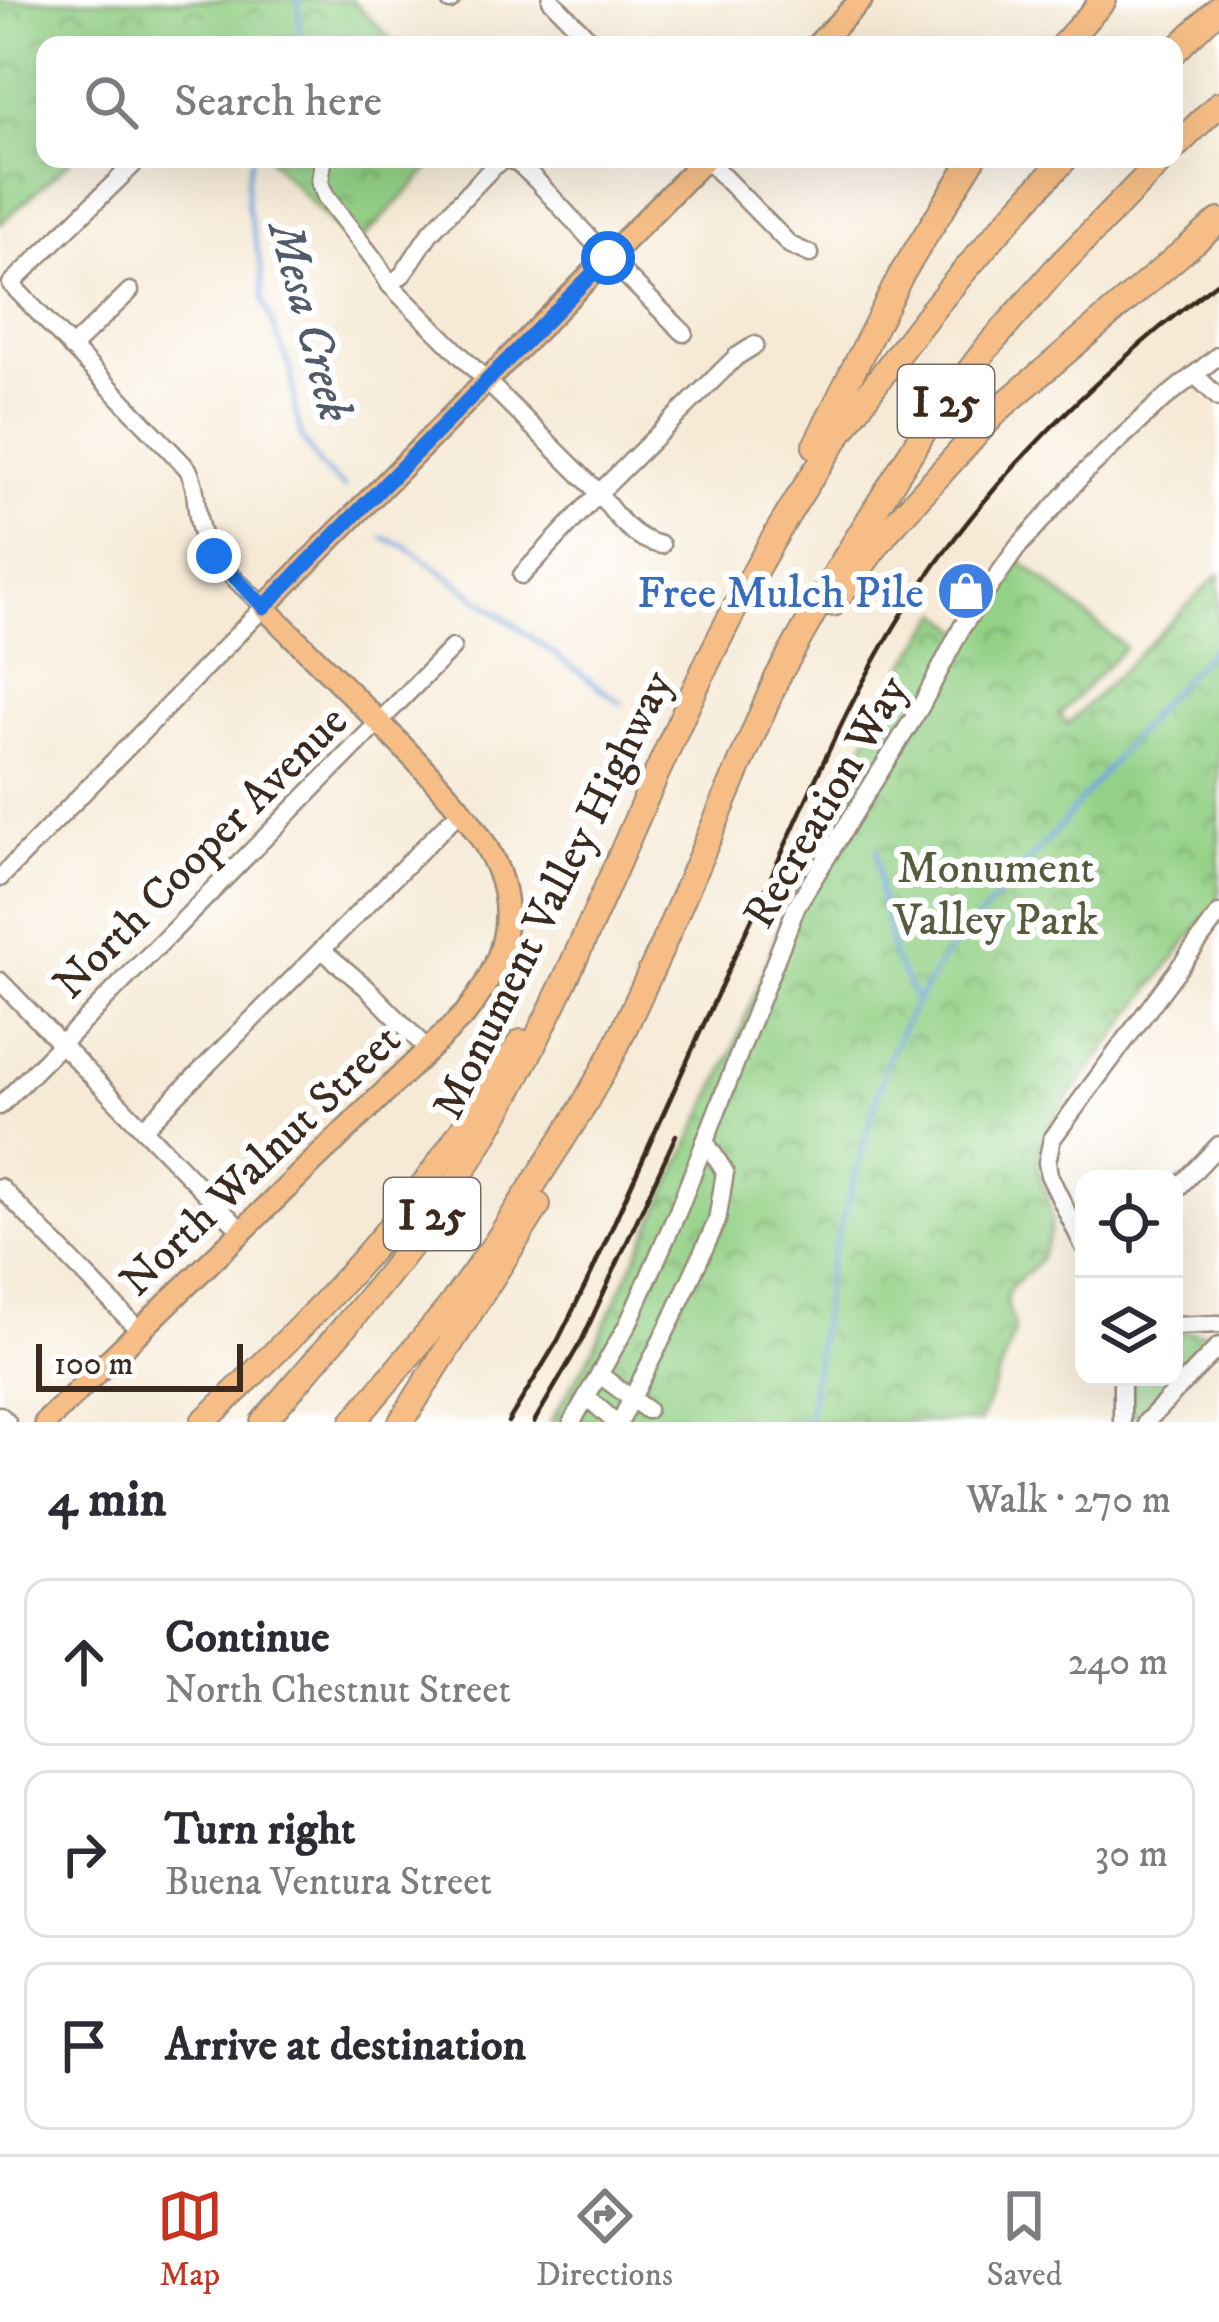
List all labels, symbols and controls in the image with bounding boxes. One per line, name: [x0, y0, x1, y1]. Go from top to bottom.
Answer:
search box: [36, 36, 1183, 168]
icon: search: [78, 69, 144, 135]
text: Search here: [174, 74, 382, 130]
water label: Mesa Creek: [253, 212, 365, 428]
route start: [581, 231, 635, 285]
road number: I 25: [898, 365, 994, 437]
route end: [187, 529, 241, 583]
shop icon: Free Mulch Pile: [935, 560, 997, 622]
place label: Free Mulch Pile: [637, 566, 924, 622]
street label: Monument Valley Highway: [421, 661, 687, 1129]
street label: Recreation Way: [732, 666, 922, 939]
street label: North Cooper Avenue: [42, 694, 360, 1012]
park label: Monument Valley Park: [892, 841, 1099, 949]
street label: North Walnut Street: [109, 1013, 413, 1309]
map controls: [1075, 1170, 1183, 1386]
button: locate: [1075, 1170, 1183, 1278]
road number: I 25: [384, 1178, 480, 1250]
button: layers: [1075, 1278, 1183, 1386]
scale bar: [36, 1338, 243, 1391]
text: 100 m: [54, 1344, 133, 1385]
text: 4 min: [48, 1468, 166, 1532]
text: Walk · 270 m: [966, 1476, 1171, 1525]
text: Continue: [165, 1610, 330, 1666]
icon: ahead: [51, 1629, 117, 1695]
text: 240 m: [1068, 1638, 1168, 1687]
text: North Chestnut Street: [165, 1666, 511, 1715]
text: Turn right: [165, 1802, 355, 1858]
icon: right: [51, 1821, 117, 1887]
text: 30 m: [1095, 1830, 1168, 1879]
text: Buena Ventura Street: [165, 1858, 492, 1907]
icon: arrive: [51, 2013, 117, 2079]
text: Arrive at destination: [165, 2018, 526, 2074]
tab: Map: [157, 2183, 223, 2296]
tab: Directions: [536, 2183, 673, 2296]
tab: Saved: [986, 2183, 1062, 2296]

